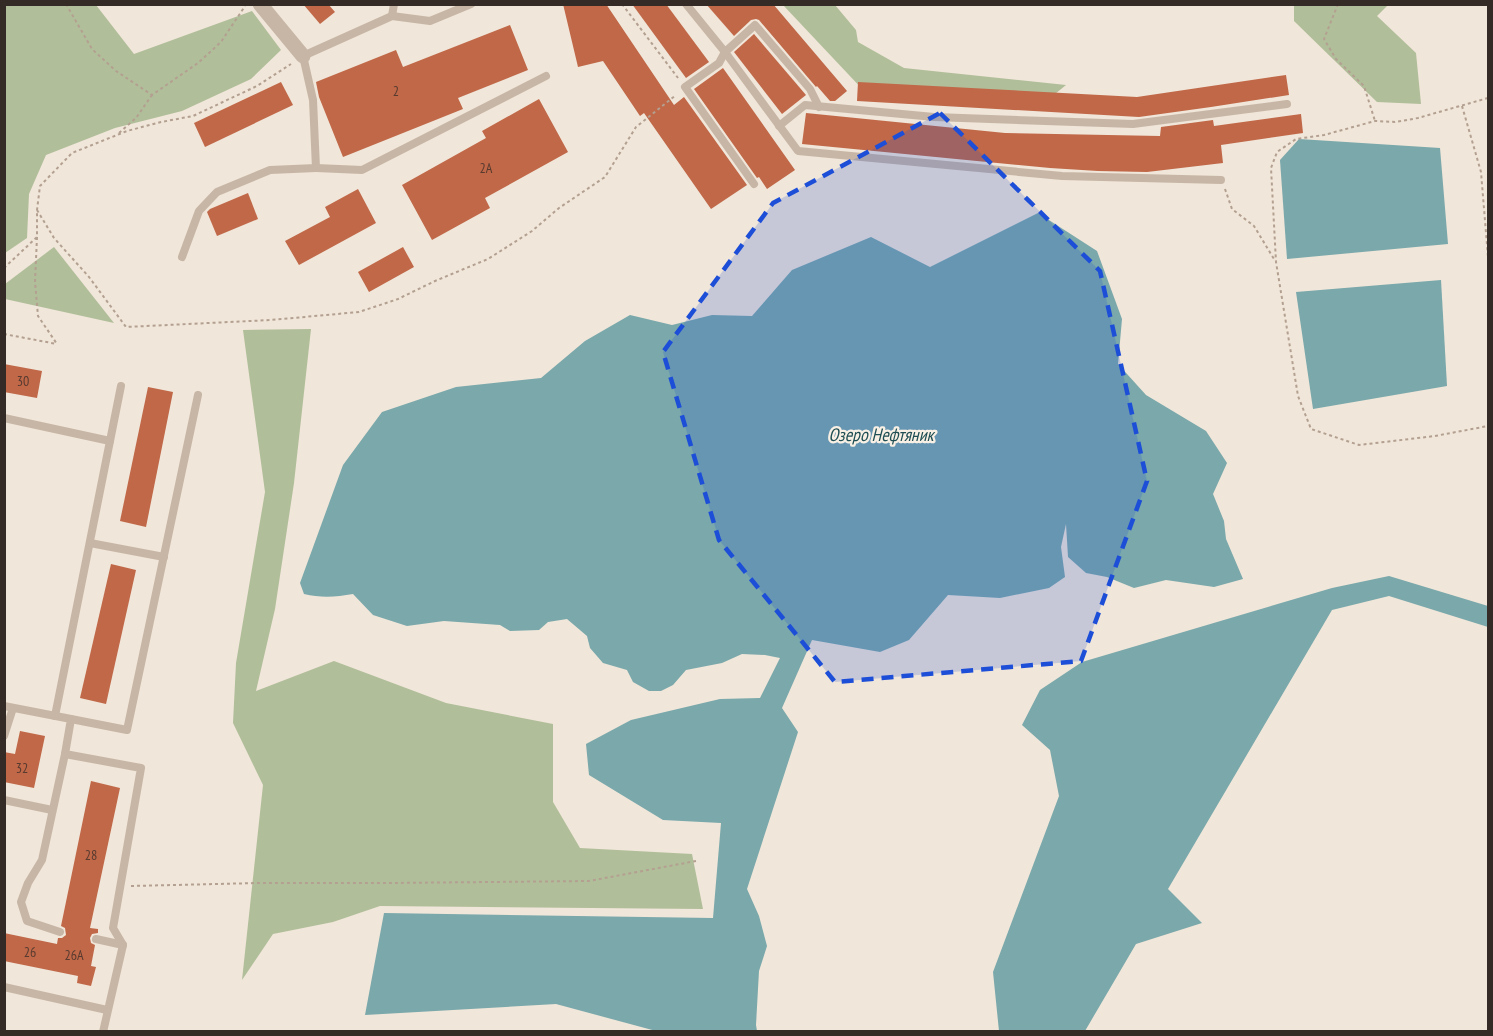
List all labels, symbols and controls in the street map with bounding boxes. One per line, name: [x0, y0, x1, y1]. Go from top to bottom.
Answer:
house number: 2: [393, 82, 399, 100]
house number: 2А: [480, 159, 493, 177]
house number: 30: [17, 372, 29, 390]
water label: Озеро Нефтяник: [828, 423, 936, 446]
house number: 32: [16, 759, 28, 777]
house number: 28: [85, 846, 97, 864]
house number: 26: [24, 943, 36, 961]
house number: 26А: [64, 946, 84, 964]

